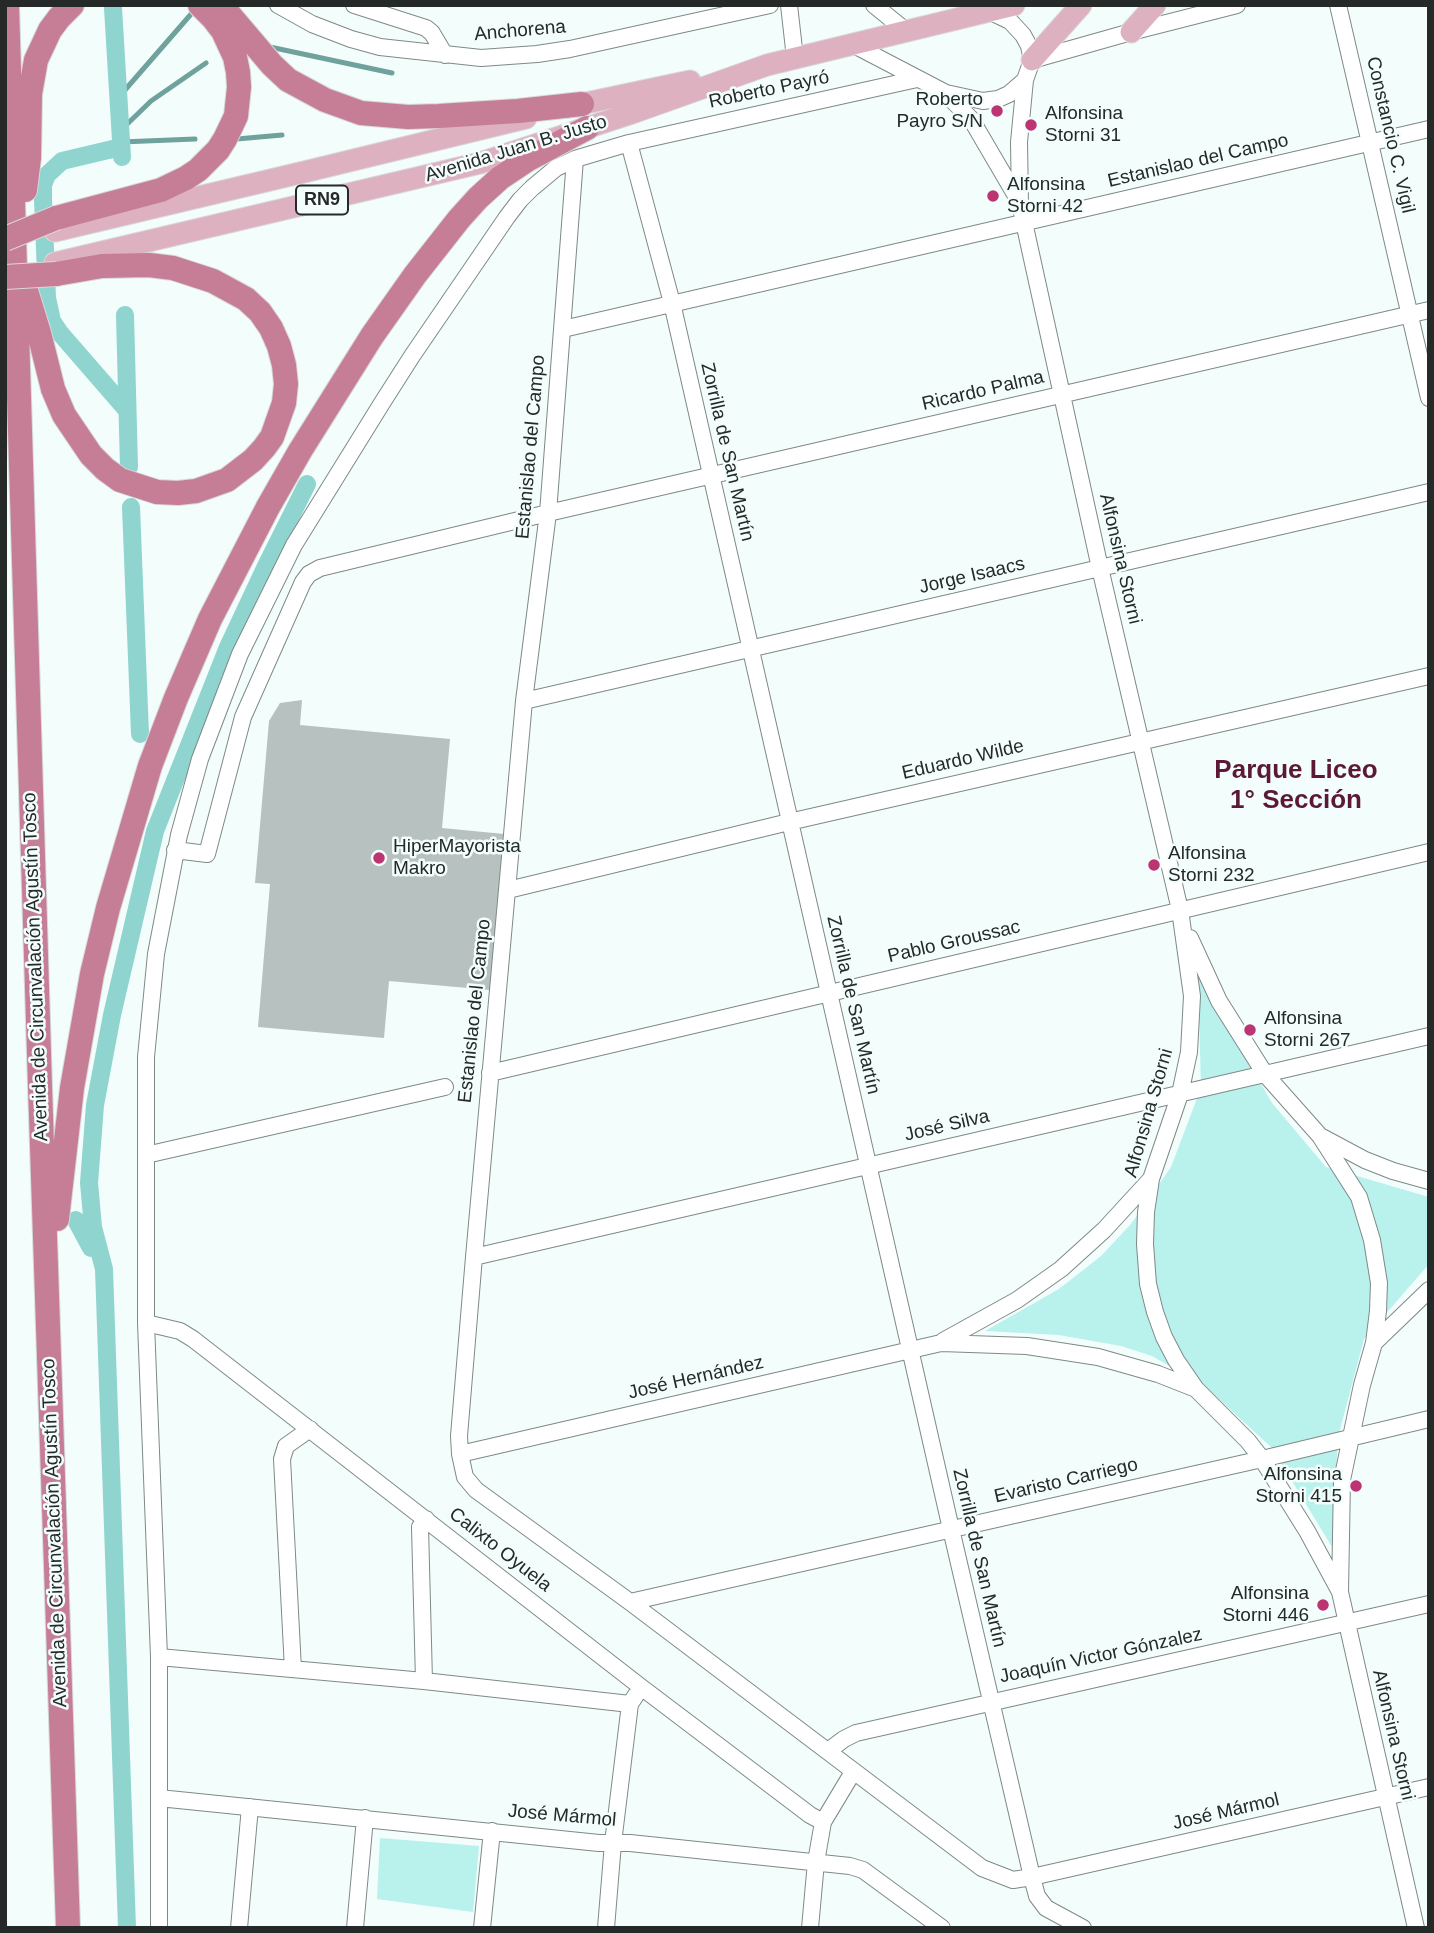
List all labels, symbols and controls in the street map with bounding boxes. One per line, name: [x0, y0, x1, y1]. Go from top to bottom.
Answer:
street label: Anchorena: [473, 16, 567, 46]
street label: Constancio C. Vigil: [1361, 54, 1419, 216]
street label: Roberto Payró: [707, 66, 831, 114]
place label: Roberto Payro S/N: [896, 89, 983, 133]
marker: Roberto Payro S/N: [989, 103, 1005, 119]
place label: Alfonsina Storni 31: [1045, 103, 1123, 147]
street label: Avenida Juan B. Justo: [422, 111, 610, 187]
marker: Alfonsina Storni 31: [1023, 117, 1039, 133]
street label: Estanislao del Campo: [1105, 129, 1291, 193]
place label: Alfonsina Storni 42: [1007, 174, 1085, 218]
road number: RN9: [296, 186, 348, 215]
marker: Alfonsina Storni 42: [985, 188, 1001, 204]
street label: Estanislao del Campo: [512, 354, 550, 540]
street label: Zorrilla de San Martín: [695, 360, 759, 544]
street label: Ricardo Palma: [920, 366, 1046, 416]
street label: Alfonsina Storni: [1094, 492, 1146, 626]
street label: Jorge Isaacs: [917, 553, 1027, 599]
street label: Eduardo Wilde: [900, 735, 1026, 785]
district label: Parque Liceo 1° Sección: [1214, 755, 1378, 816]
street label: Avenida de Circunvalación Agustín Tosco: [19, 792, 53, 1142]
place label: HiperMayorista Makro: [393, 836, 521, 880]
place label: Alfonsina Storni 232: [1168, 843, 1255, 887]
marker: HiperMayorista Makro: [371, 850, 387, 866]
marker: Alfonsina Storni 232: [1146, 857, 1162, 873]
street label: Zorrilla de San Martín: [821, 913, 885, 1097]
street label: Pablo Groussac: [886, 916, 1022, 968]
street label: Estanislao del Campo: [454, 918, 496, 1104]
place label: Alfonsina Storni 267: [1264, 1008, 1351, 1052]
marker: Alfonsina Storni 267: [1242, 1022, 1258, 1038]
street label: Alfonsina Storni: [1120, 1046, 1178, 1180]
street label: José Silva: [902, 1105, 992, 1147]
street label: José Hernández: [626, 1351, 766, 1405]
street label: Avenida de Circunvalación Agustín Tosco: [38, 1358, 72, 1708]
street label: Evaristo Carriego: [992, 1453, 1140, 1509]
place label: Alfonsina Storni 415: [1255, 1464, 1342, 1508]
street label: Zorrilla de San Martín: [947, 1466, 1011, 1650]
marker: Alfonsina Storni 415: [1348, 1478, 1364, 1494]
street label: Calixto Oyuela: [444, 1503, 556, 1597]
place label: Alfonsina Storni 446: [1222, 1583, 1309, 1627]
marker: Alfonsina Storni 446: [1315, 1597, 1331, 1613]
street label: Joaquín Victor Gónzalez: [998, 1623, 1204, 1689]
street label: Alfonsina Storni: [1367, 1668, 1419, 1802]
street label: José Mármol: [1170, 1789, 1282, 1835]
street label: José Mármol: [507, 1800, 617, 1832]

